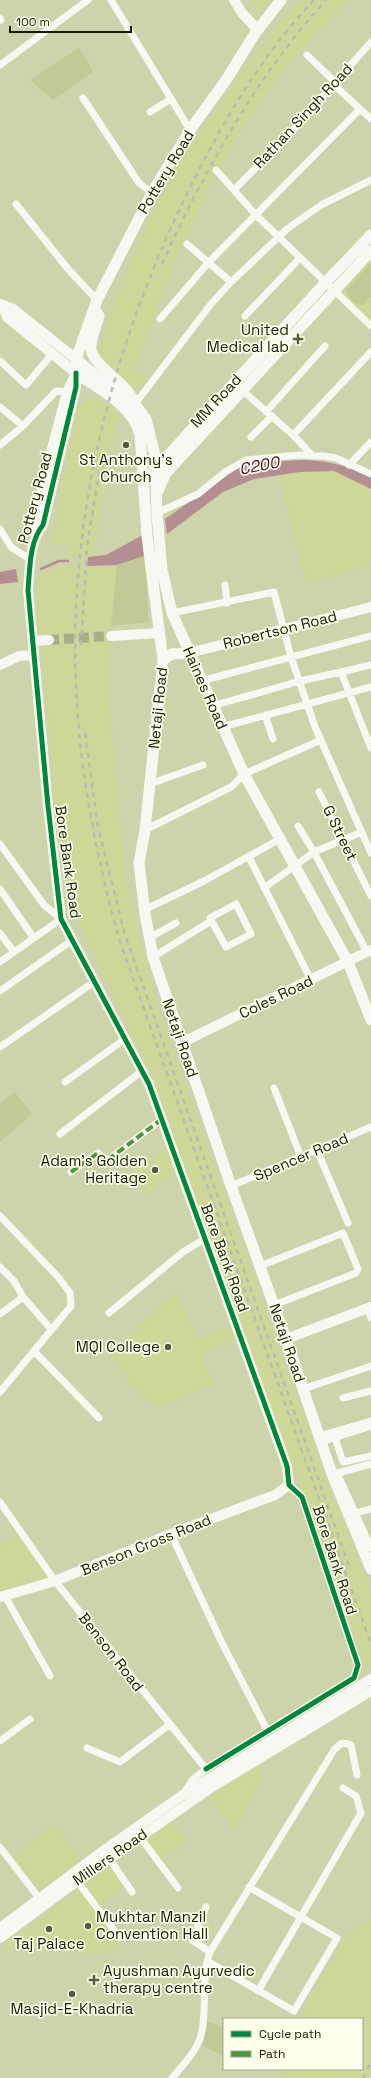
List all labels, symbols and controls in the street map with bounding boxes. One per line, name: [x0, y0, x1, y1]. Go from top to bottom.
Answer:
scale bar: [10, 8, 131, 34]
text: 100 m: [16, 14, 50, 30]
street label: Rathan Singh Road: [249, 59, 356, 172]
street label: Pottery Road: [133, 126, 198, 217]
place label: United Medical lab: [207, 320, 289, 356]
marker: United Medical lab: [292, 333, 304, 345]
street label: MM Road: [186, 370, 245, 432]
marker: St Anthony's Church: [121, 440, 131, 450]
street label: Pottery Road: [13, 450, 56, 546]
place label: St Anthony's Church: [79, 450, 173, 486]
water label: C200: [237, 451, 283, 480]
street label: Robertson Road: [221, 606, 339, 653]
street label: Haines Road: [179, 643, 232, 732]
street label: Netaji Road: [144, 666, 171, 750]
street label: G Street: [319, 802, 362, 864]
street label: Bore Bank Road: [51, 804, 86, 920]
street label: Coles Road: [236, 970, 316, 1023]
street label: Netaji Road: [158, 996, 203, 1080]
street label: Spencer Road: [251, 1128, 351, 1185]
place label: Adam's Golden Heritage: [41, 1151, 147, 1187]
marker: Adam's Golden Heritage: [150, 1165, 160, 1175]
street label: Bore Bank Road: [197, 1201, 254, 1315]
street label: Netaji Road: [265, 1301, 310, 1385]
place label: MQI College: [76, 1337, 160, 1356]
marker: MQI College: [163, 1342, 173, 1352]
street label: Bore Bank Road: [309, 1503, 362, 1617]
street label: Benson Cross Road: [78, 1510, 214, 1579]
street label: Benson Road: [75, 1608, 148, 1695]
street label: Millers Road: [69, 1824, 151, 1889]
place label: Mukhtar Manzil Convention Hall: [96, 1907, 208, 1943]
marker: Mukhtar Manzil Convention Hall: [83, 1921, 93, 1931]
marker: Taj Palace: [44, 1924, 54, 1934]
place label: Taj Palace: [13, 1934, 85, 1953]
place label: Ayushman Ayurvedic therapy centre: [103, 1961, 255, 1997]
marker: Ayushman Ayurvedic therapy centre: [88, 1974, 100, 1986]
marker: Masjid-E-Khadria: [67, 1989, 77, 1999]
place label: Masjid-E-Khadria: [11, 1999, 134, 2018]
legend: [223, 2018, 363, 2070]
text: Cycle path: [259, 2026, 321, 2042]
text: Path: [259, 2046, 285, 2062]

